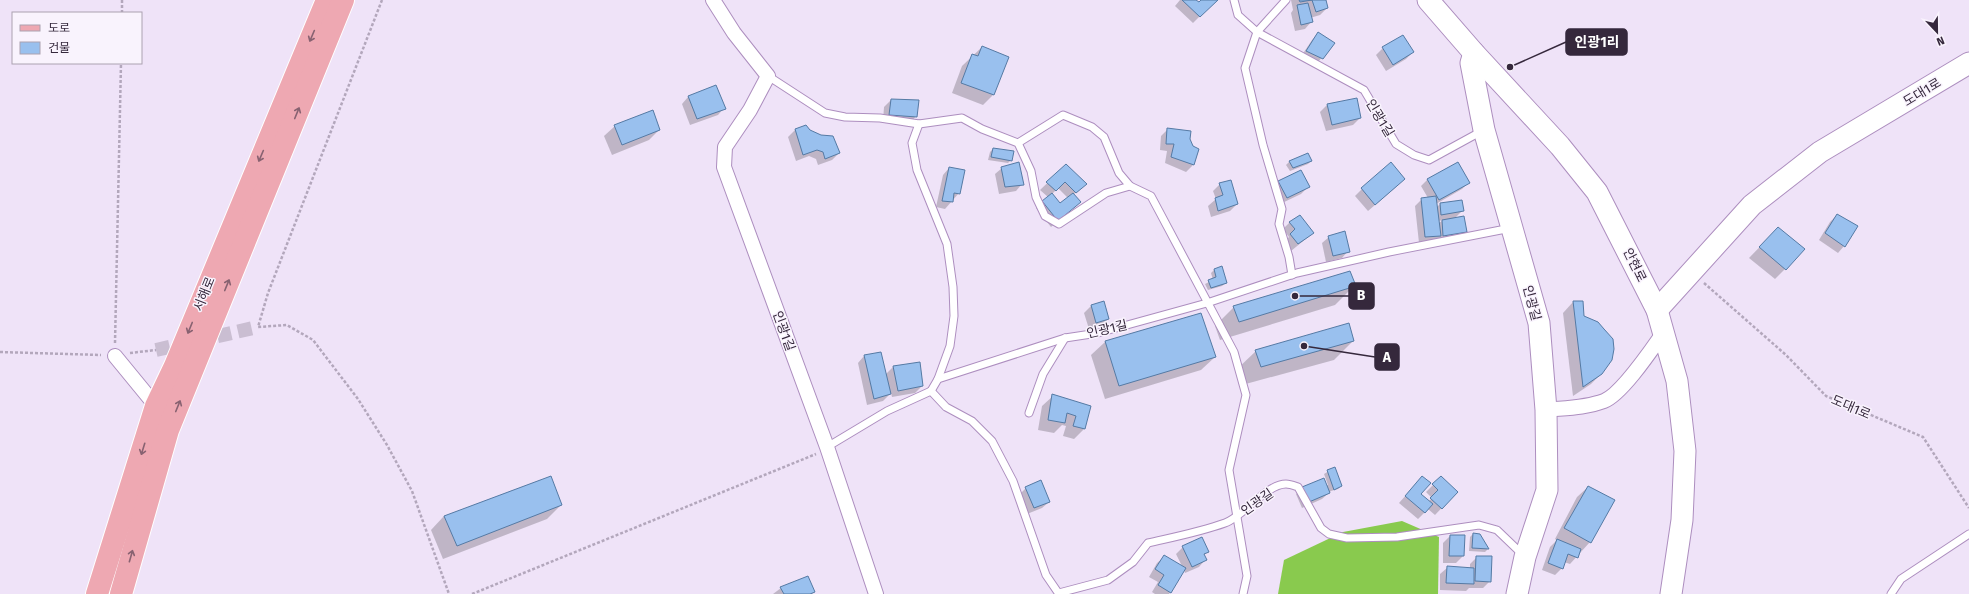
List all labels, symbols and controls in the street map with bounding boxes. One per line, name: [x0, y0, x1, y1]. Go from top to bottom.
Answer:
legend: [12, 12, 142, 64]
north arrow: [1917, 12, 1957, 52]
text: 도로: [48, 21, 70, 35]
callout: 인광1리: [1566, 29, 1627, 55]
one-way arrow: [307, 30, 315, 42]
text: N: [1935, 33, 1946, 48]
text: 인광1리: [1574, 34, 1620, 51]
text: 건물: [48, 41, 70, 55]
street label: 도대1로: [1900, 75, 1944, 109]
street label: 인광1길: [1363, 96, 1397, 140]
one-way arrow: [294, 108, 302, 120]
one-way arrow: [257, 149, 265, 161]
street label: 안현로: [1620, 246, 1650, 284]
street label: 서해로: [190, 275, 218, 313]
one-way arrow: [224, 280, 231, 292]
callout: B: [1349, 283, 1374, 309]
street label: 인광길: [1520, 284, 1544, 322]
text: B: [1357, 287, 1366, 304]
street label: 인광1길: [770, 309, 798, 353]
street label: 인광1길: [1085, 317, 1129, 341]
one-way arrow: [186, 321, 194, 333]
callout: A: [1375, 344, 1399, 370]
text: A: [1382, 349, 1392, 366]
street label: 도대1로: [1829, 392, 1873, 422]
one-way arrow: [175, 400, 182, 412]
one-way arrow: [139, 442, 146, 455]
street label: 인광길: [1238, 486, 1276, 518]
one-way arrow: [128, 550, 135, 563]

